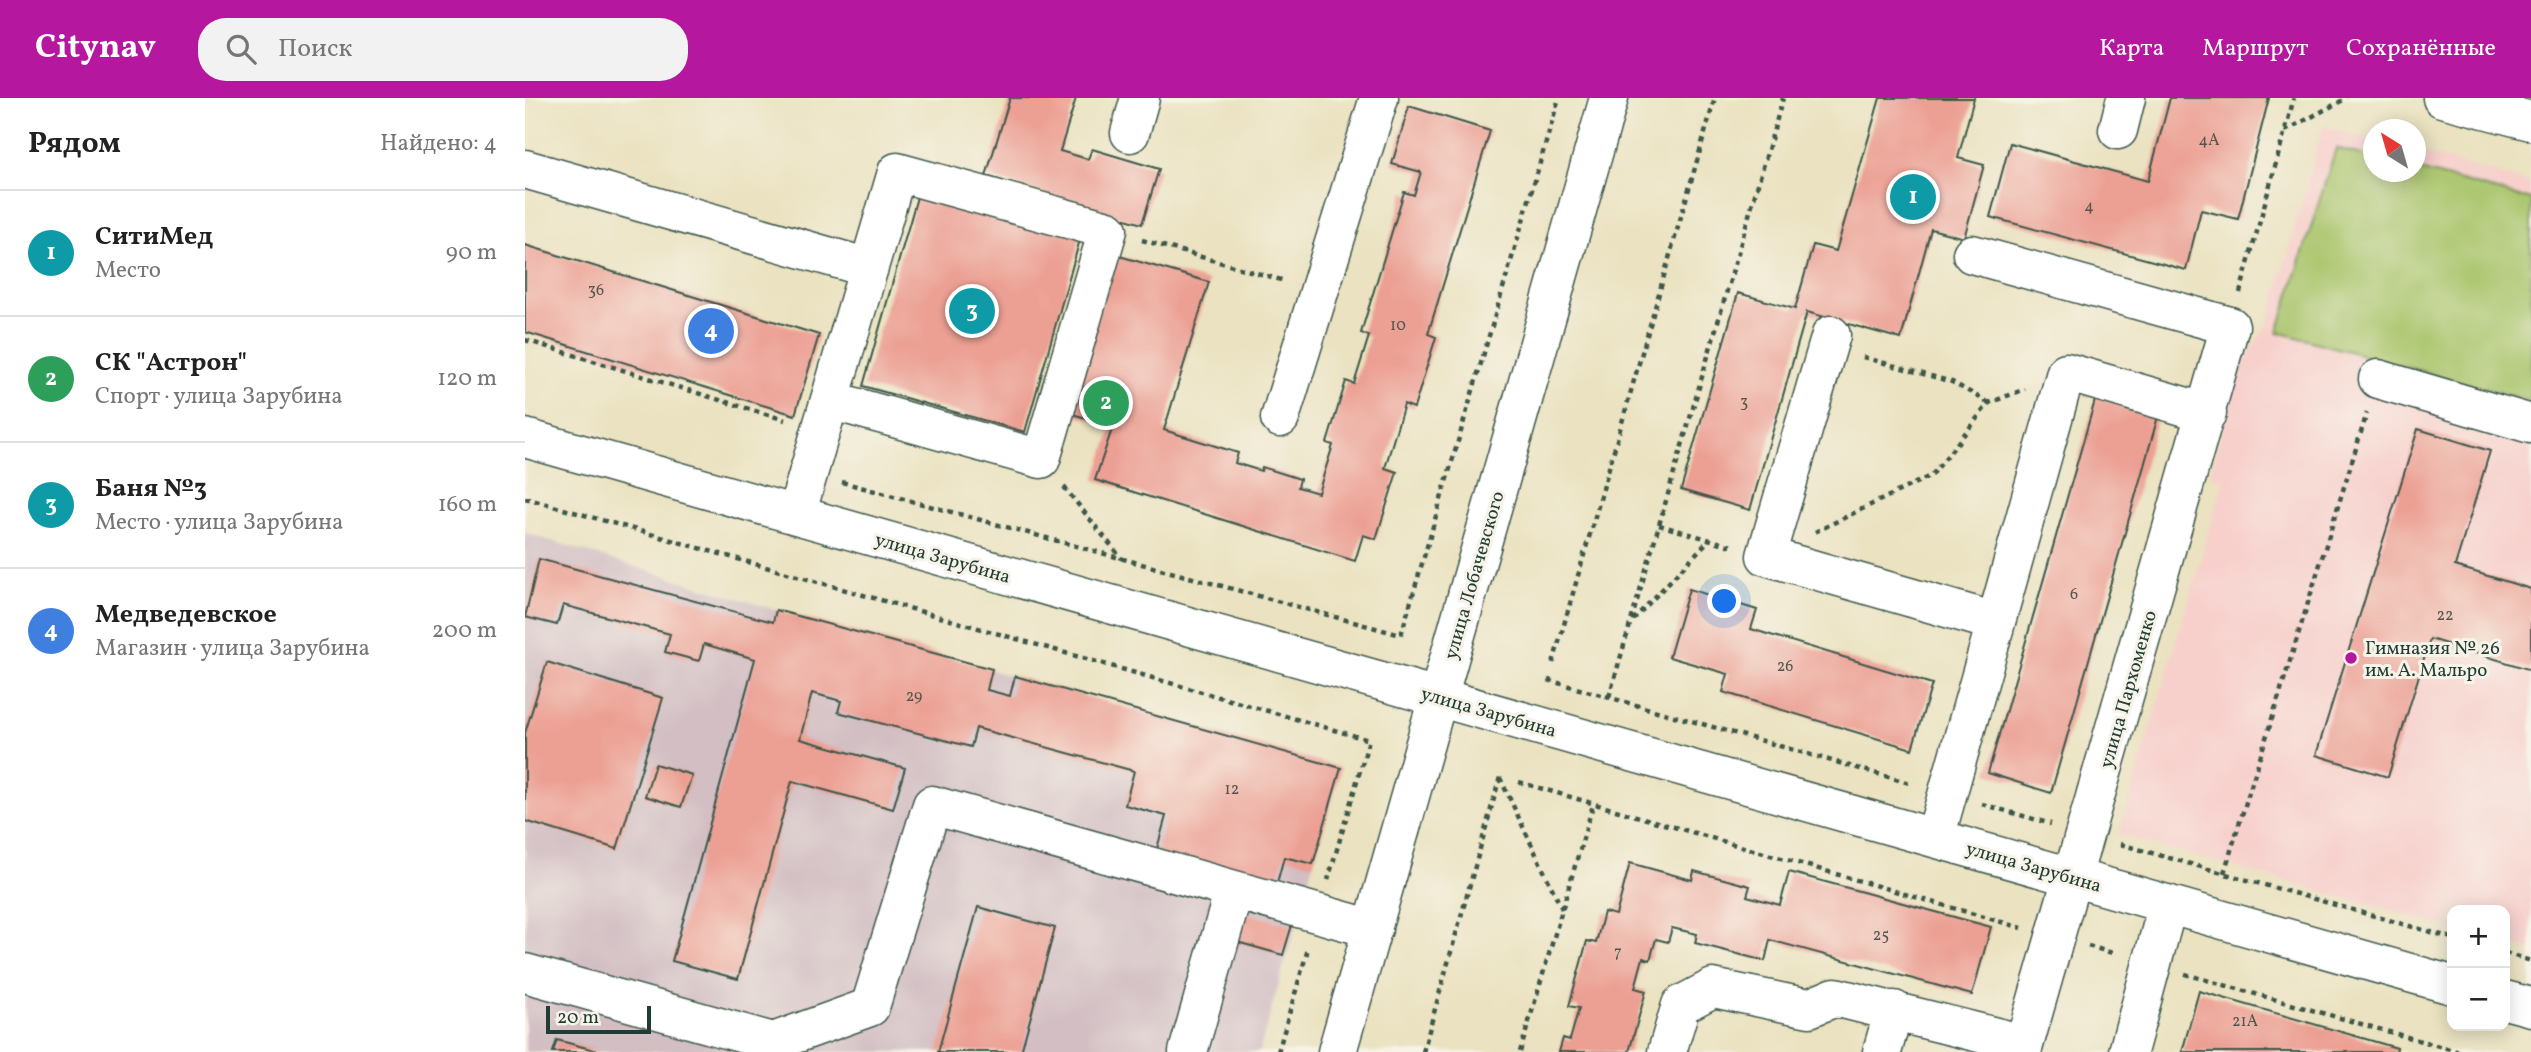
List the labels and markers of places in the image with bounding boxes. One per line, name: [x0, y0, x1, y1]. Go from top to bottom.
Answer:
pin: 1: [1890, 171, 1936, 223]
pin: 3: [949, 285, 995, 337]
pin: 4: [688, 305, 734, 357]
pin: 2: [1083, 377, 1129, 429]
place label: Гимназия № 26 им. А. Мальро: [2365, 636, 2500, 684]
marker: Гимназия № 26 им. А. Мальро: [2343, 650, 2359, 666]

